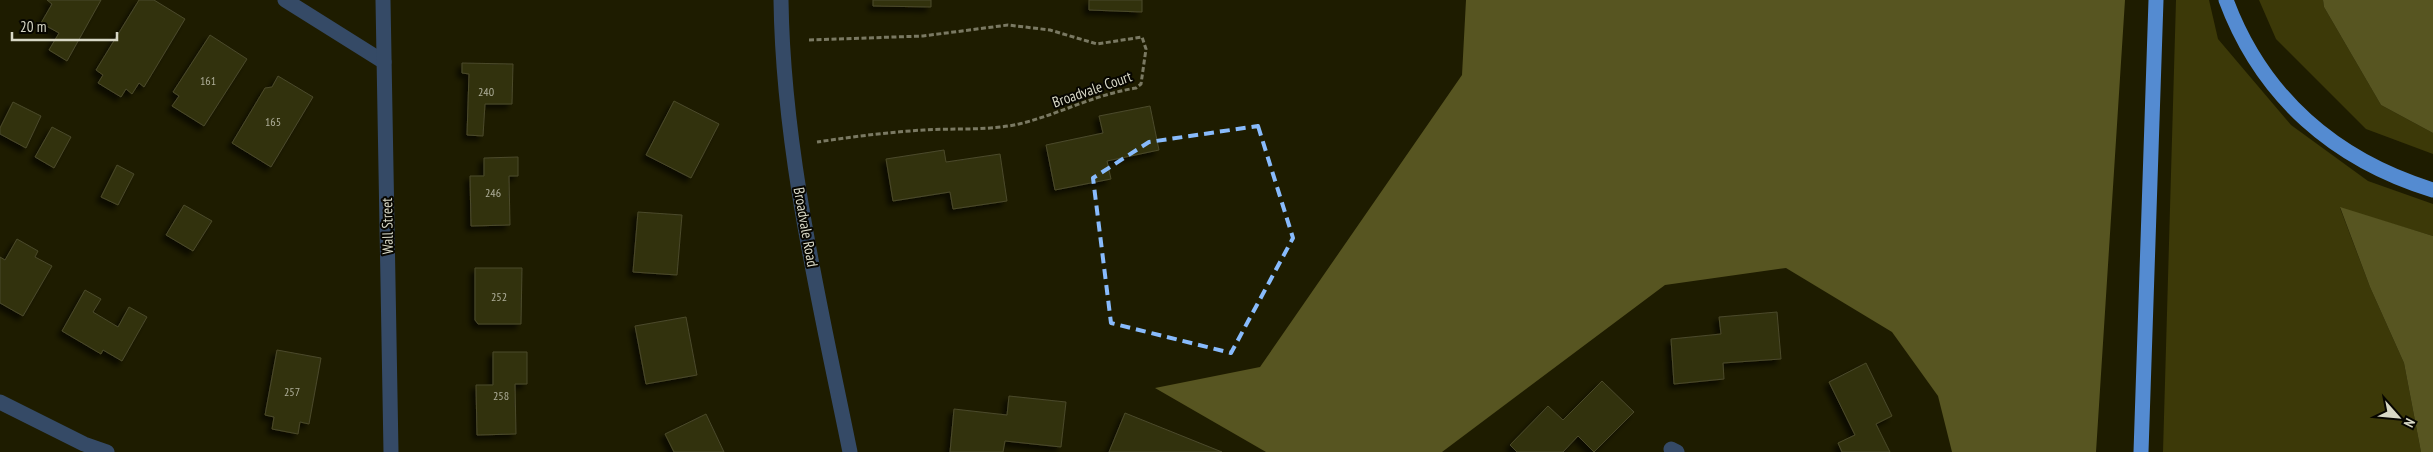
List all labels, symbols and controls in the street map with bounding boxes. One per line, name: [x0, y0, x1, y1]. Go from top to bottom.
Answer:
scale bar: [12, 10, 118, 42]
text: 20 m: [20, 17, 46, 36]
street label: Broadvale Court: [1050, 67, 1134, 111]
house number: 161: [200, 73, 216, 88]
house number: 240: [478, 84, 494, 99]
house number: 165: [265, 114, 281, 129]
house number: 246: [485, 185, 501, 200]
street label: Broadvale Road: [790, 186, 822, 268]
street label: Wall Street: [377, 197, 397, 255]
house number: 252: [491, 289, 507, 304]
house number: 257: [284, 384, 300, 399]
house number: 258: [493, 388, 509, 403]
north arrow: [2373, 392, 2423, 442]
text: N: [2400, 415, 2419, 430]

